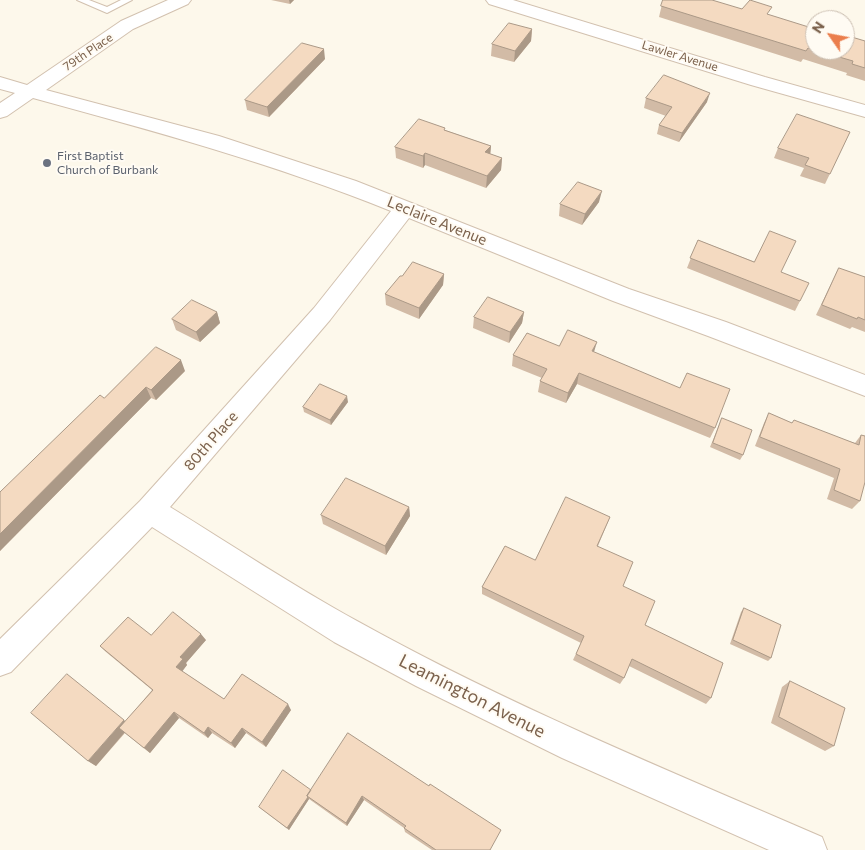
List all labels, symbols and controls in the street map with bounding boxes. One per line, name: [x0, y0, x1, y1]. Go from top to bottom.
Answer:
north arrow: [805, 10, 855, 60]
text: N: [808, 18, 828, 36]
street label: 79th Place: [60, 30, 116, 74]
street label: Lawler Avenue: [640, 38, 720, 74]
place label: First Baptist Church of Burbank: [57, 149, 159, 177]
marker: First Baptist Church of Burbank: [41, 157, 53, 169]
street label: Leclaire Avenue: [385, 193, 489, 249]
street label: 80th Place: [180, 408, 242, 474]
street label: Leamington Avenue: [395, 650, 549, 742]

